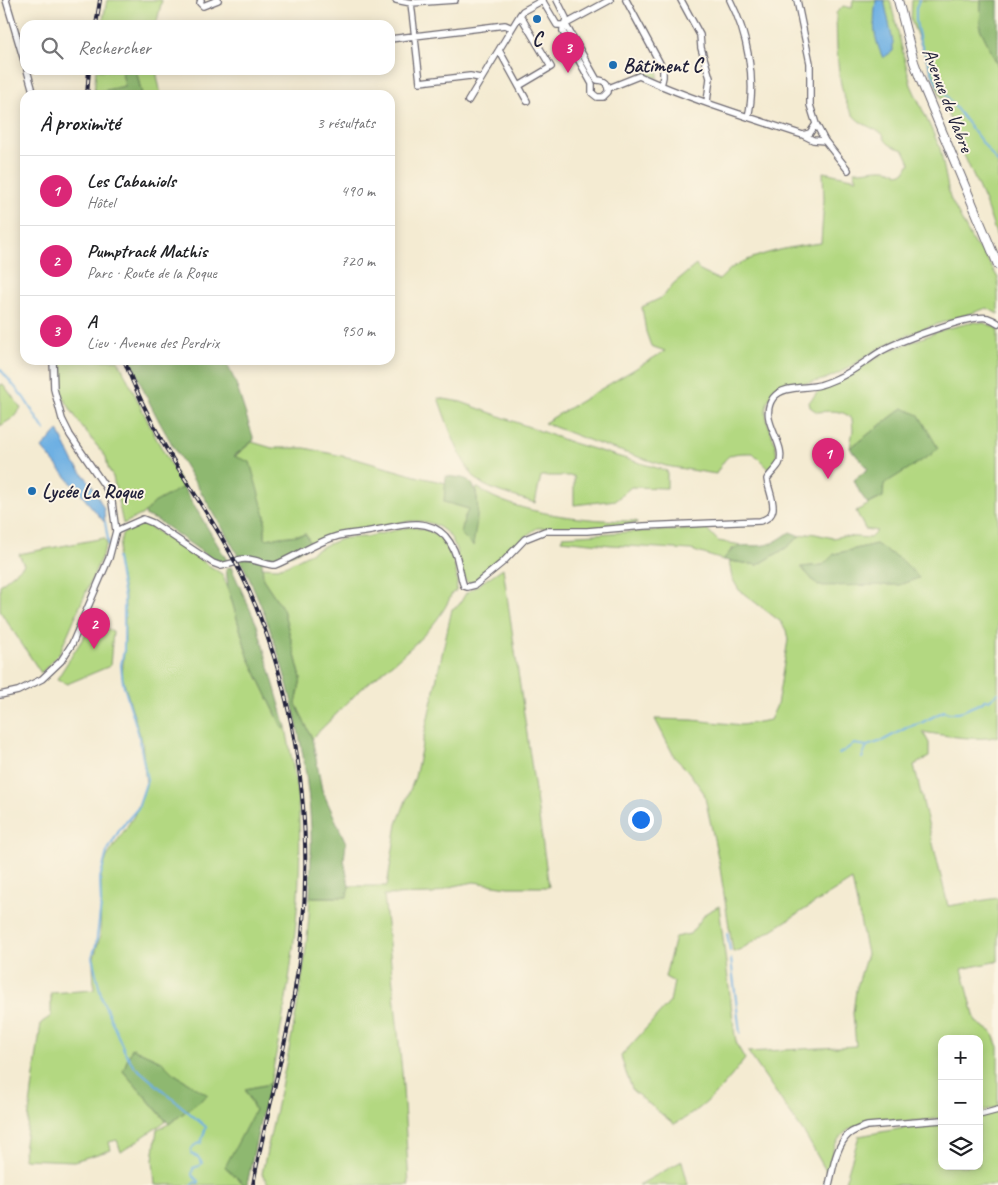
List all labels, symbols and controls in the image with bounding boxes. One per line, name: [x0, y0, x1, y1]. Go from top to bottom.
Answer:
marker: C: [531, 13, 543, 25]
search box: [20, 20, 395, 75]
place label: C: [532, 27, 544, 52]
pin: 3: [552, 32, 584, 73]
icon: search: [38, 34, 66, 62]
text: Rechercher: [78, 36, 151, 60]
street label: Avenue de Vabre: [917, 45, 980, 157]
place label: Bâtiment C: [623, 53, 704, 78]
marker: Bâtiment C: [607, 59, 619, 71]
text: À proximité: [40, 110, 120, 136]
text: 3 résultats: [316, 113, 375, 133]
text: Les Cabaniols: [87, 169, 176, 193]
text: 1: [52, 181, 60, 201]
text: 490 m: [341, 181, 375, 201]
text: Hôtel: [87, 193, 115, 213]
text: Pumptrack Mathis: [87, 239, 207, 263]
text: 2: [52, 251, 60, 271]
text: 720 m: [341, 251, 375, 271]
text: Parc · Route de la Roque: [87, 263, 217, 283]
text: A: [87, 309, 97, 333]
text: 3: [52, 321, 60, 341]
text: 950 m: [341, 321, 375, 341]
text: Lieu · Avenue des Perdrix: [87, 333, 219, 353]
pin: 1: [812, 438, 844, 479]
place label: Lycée La Roque: [42, 479, 144, 504]
marker: Lycée La Roque: [26, 485, 38, 497]
pin: 2: [78, 608, 110, 649]
your location: [628, 807, 654, 833]
map controls: [938, 1035, 983, 1170]
button: +: [938, 1035, 983, 1080]
button: −: [938, 1080, 983, 1125]
button: layers: [938, 1125, 983, 1170]

